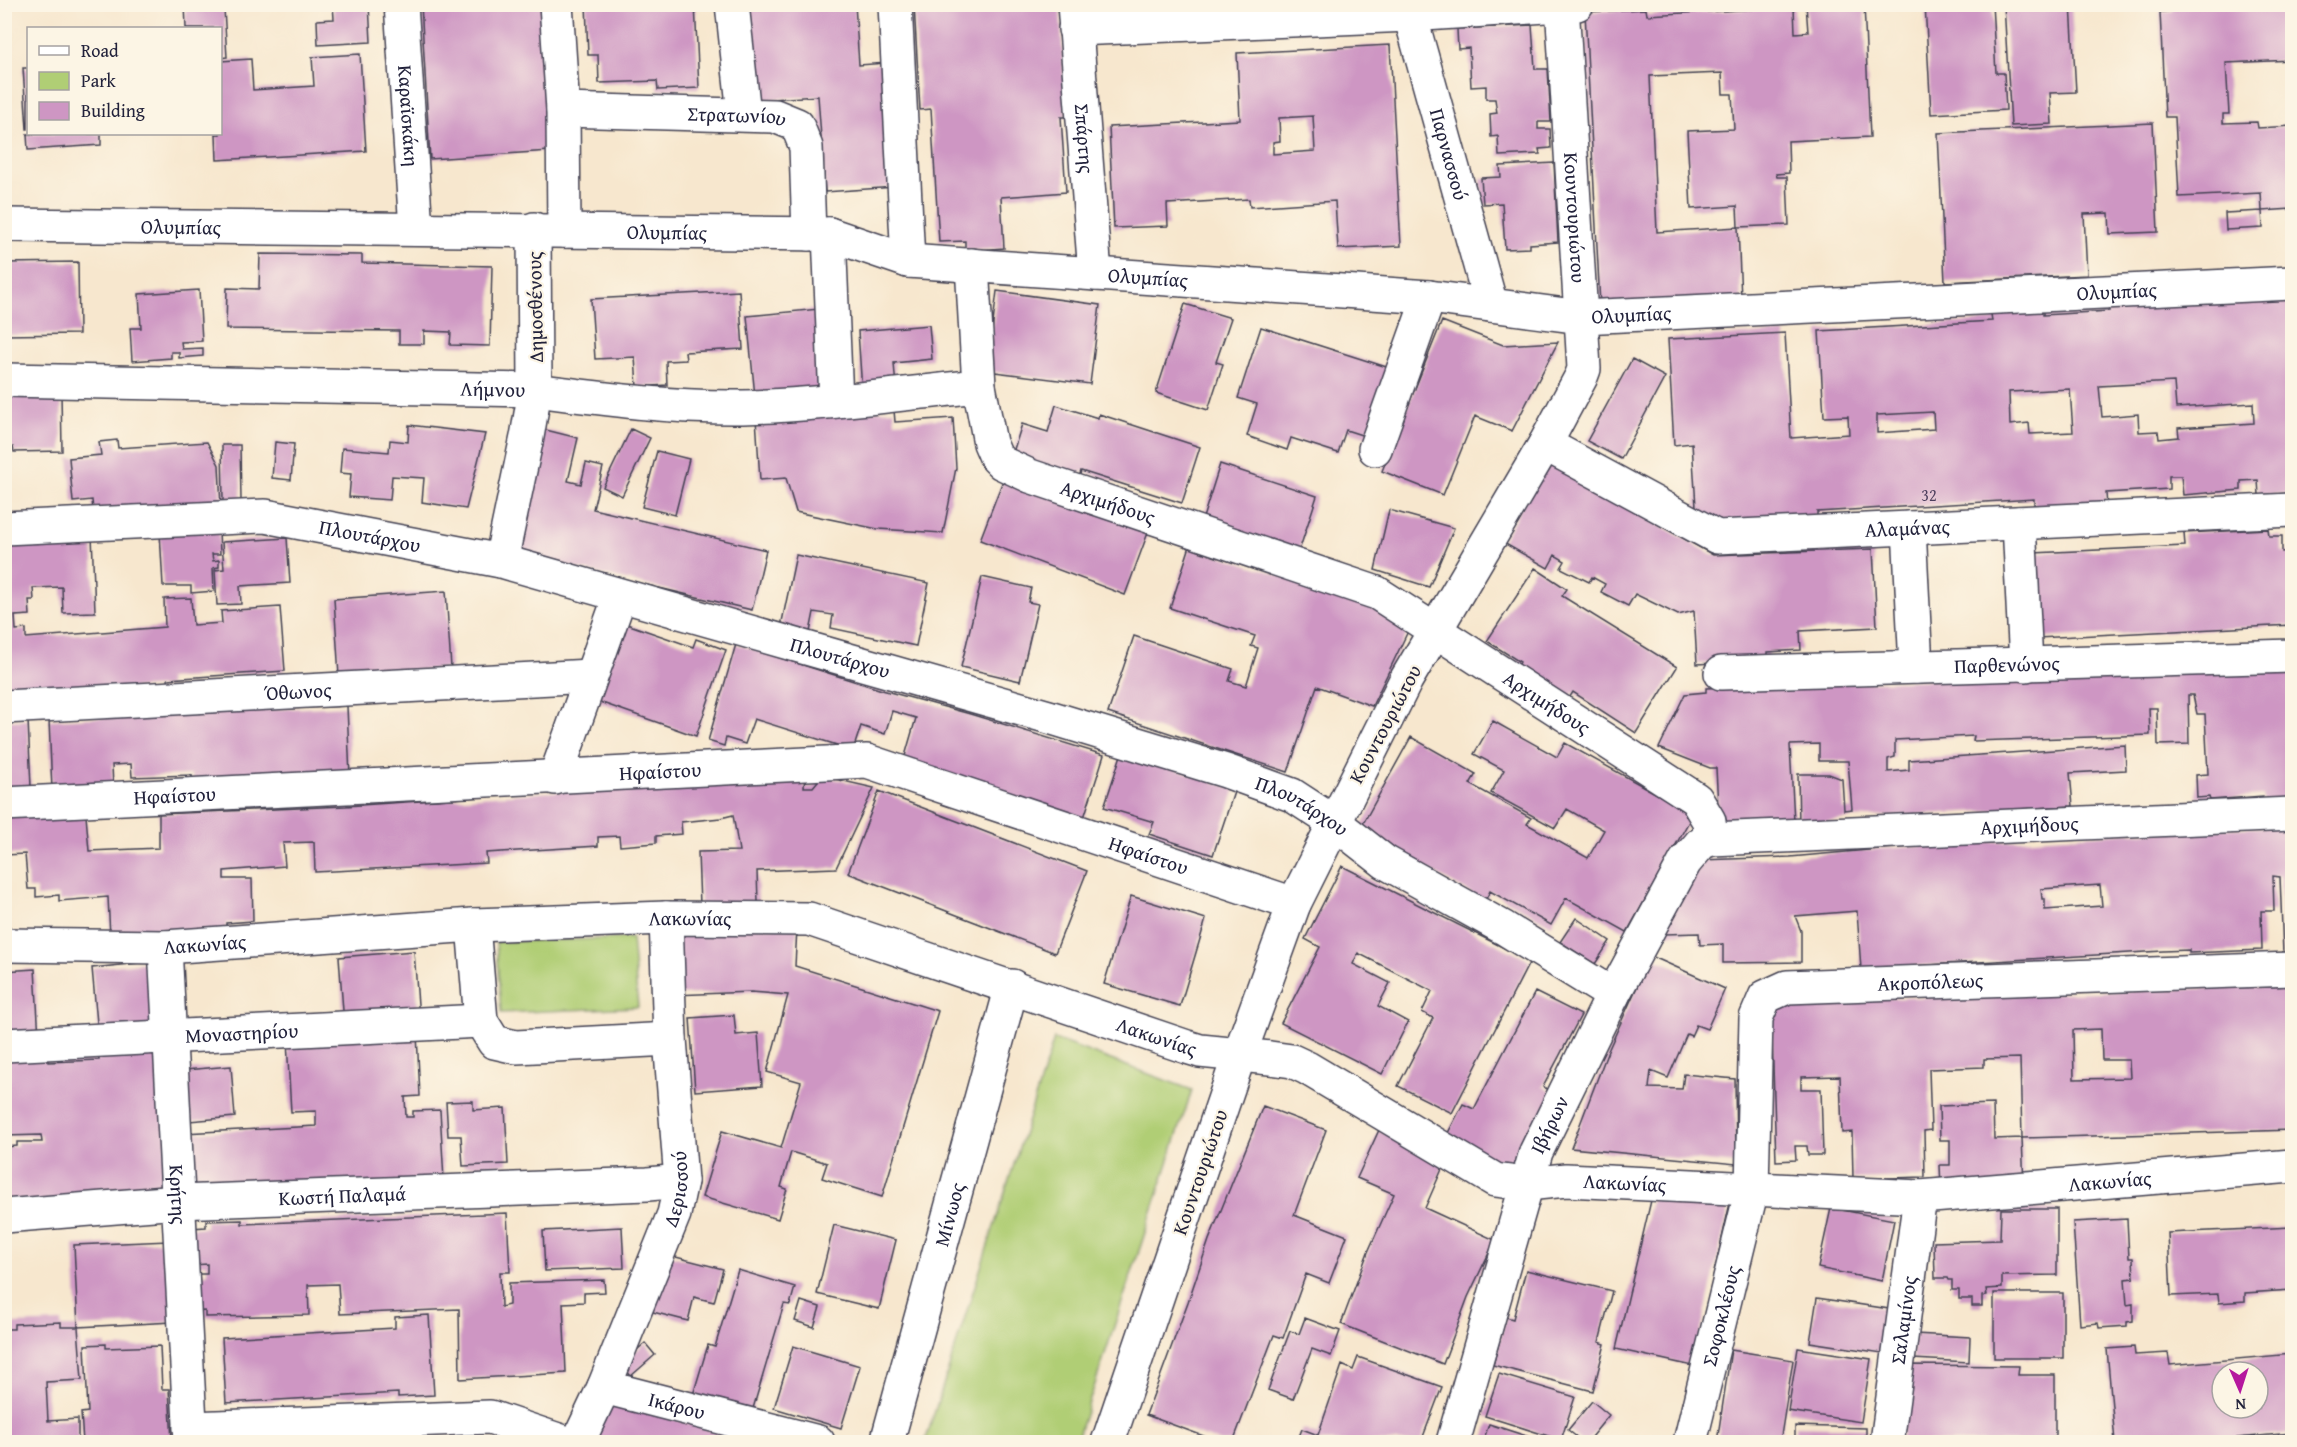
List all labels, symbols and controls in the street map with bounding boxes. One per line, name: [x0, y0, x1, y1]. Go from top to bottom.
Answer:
legend: [27, 27, 222, 135]
text: Road: [81, 37, 119, 64]
street label: Καραϊσκάκη: [391, 64, 427, 168]
text: Park: [81, 67, 117, 94]
text: Building: [81, 97, 145, 124]
street label: Στρατωνίου: [687, 99, 791, 133]
street label: Σπάρτης: [1068, 103, 1102, 175]
street label: Παρνασσού: [1423, 105, 1476, 203]
street label: Κουντουριώτου: [1557, 151, 1594, 284]
street label: Ολυμπίας: [141, 211, 222, 241]
street label: Ολυμπίας: [627, 217, 708, 247]
street label: Δημοσθένους: [519, 251, 550, 363]
street label: Ολυμπίας: [1107, 260, 1189, 294]
street label: Ολυμπίας: [2076, 274, 2158, 307]
street label: Ολυμπίας: [1591, 298, 1673, 330]
street label: Λήμνου: [460, 374, 526, 404]
street label: Αρχιμήδους: [1057, 472, 1160, 531]
house number: 32: [1921, 483, 1937, 507]
street label: Αλαμάνας: [1864, 511, 1951, 544]
street label: Πλουτάρχου: [317, 512, 423, 559]
street label: Πλουτάρχου: [787, 629, 894, 685]
street label: Παρθενώνος: [1954, 648, 2061, 680]
street label: Κουντουριώτου: [1341, 659, 1428, 788]
street label: Αρχιμήδους: [1498, 663, 1597, 741]
street label: Όθωνος: [263, 675, 333, 707]
street label: Ηφαίστου: [618, 754, 702, 787]
street label: Πλουτάρχου: [1252, 768, 1355, 842]
street label: Ηφαίστου: [133, 778, 217, 812]
street label: Αρχιμήδους: [1979, 808, 2080, 841]
street label: Ηφαίστου: [1105, 828, 1192, 882]
street label: Λακωνίας: [648, 903, 732, 933]
street label: Λακωνίας: [162, 926, 248, 961]
street label: Ακροπόλεως: [1877, 965, 1984, 998]
street label: Λακωνίας: [1113, 1009, 1201, 1063]
street label: Μοναστηρίου: [184, 1015, 299, 1050]
street label: Ιβήρων: [1522, 1090, 1575, 1159]
street label: Κουντουριώτου: [1165, 1105, 1235, 1238]
street label: Δερισσού: [655, 1150, 695, 1231]
street label: Λακωνίας: [2067, 1163, 2153, 1199]
street label: Κρήτης: [162, 1164, 195, 1226]
street label: Λακωνίας: [1583, 1166, 1668, 1199]
street label: Κωστή Παλαμά: [278, 1178, 407, 1212]
street label: Μίνωος: [926, 1178, 972, 1250]
street label: Σοφοκλέους: [1694, 1262, 1747, 1369]
street label: Σαλαμίνος: [1883, 1274, 1923, 1366]
north arrow: [2210, 1360, 2270, 1420]
street label: Ικάρου: [645, 1384, 708, 1426]
text: N: [2235, 1393, 2247, 1417]

